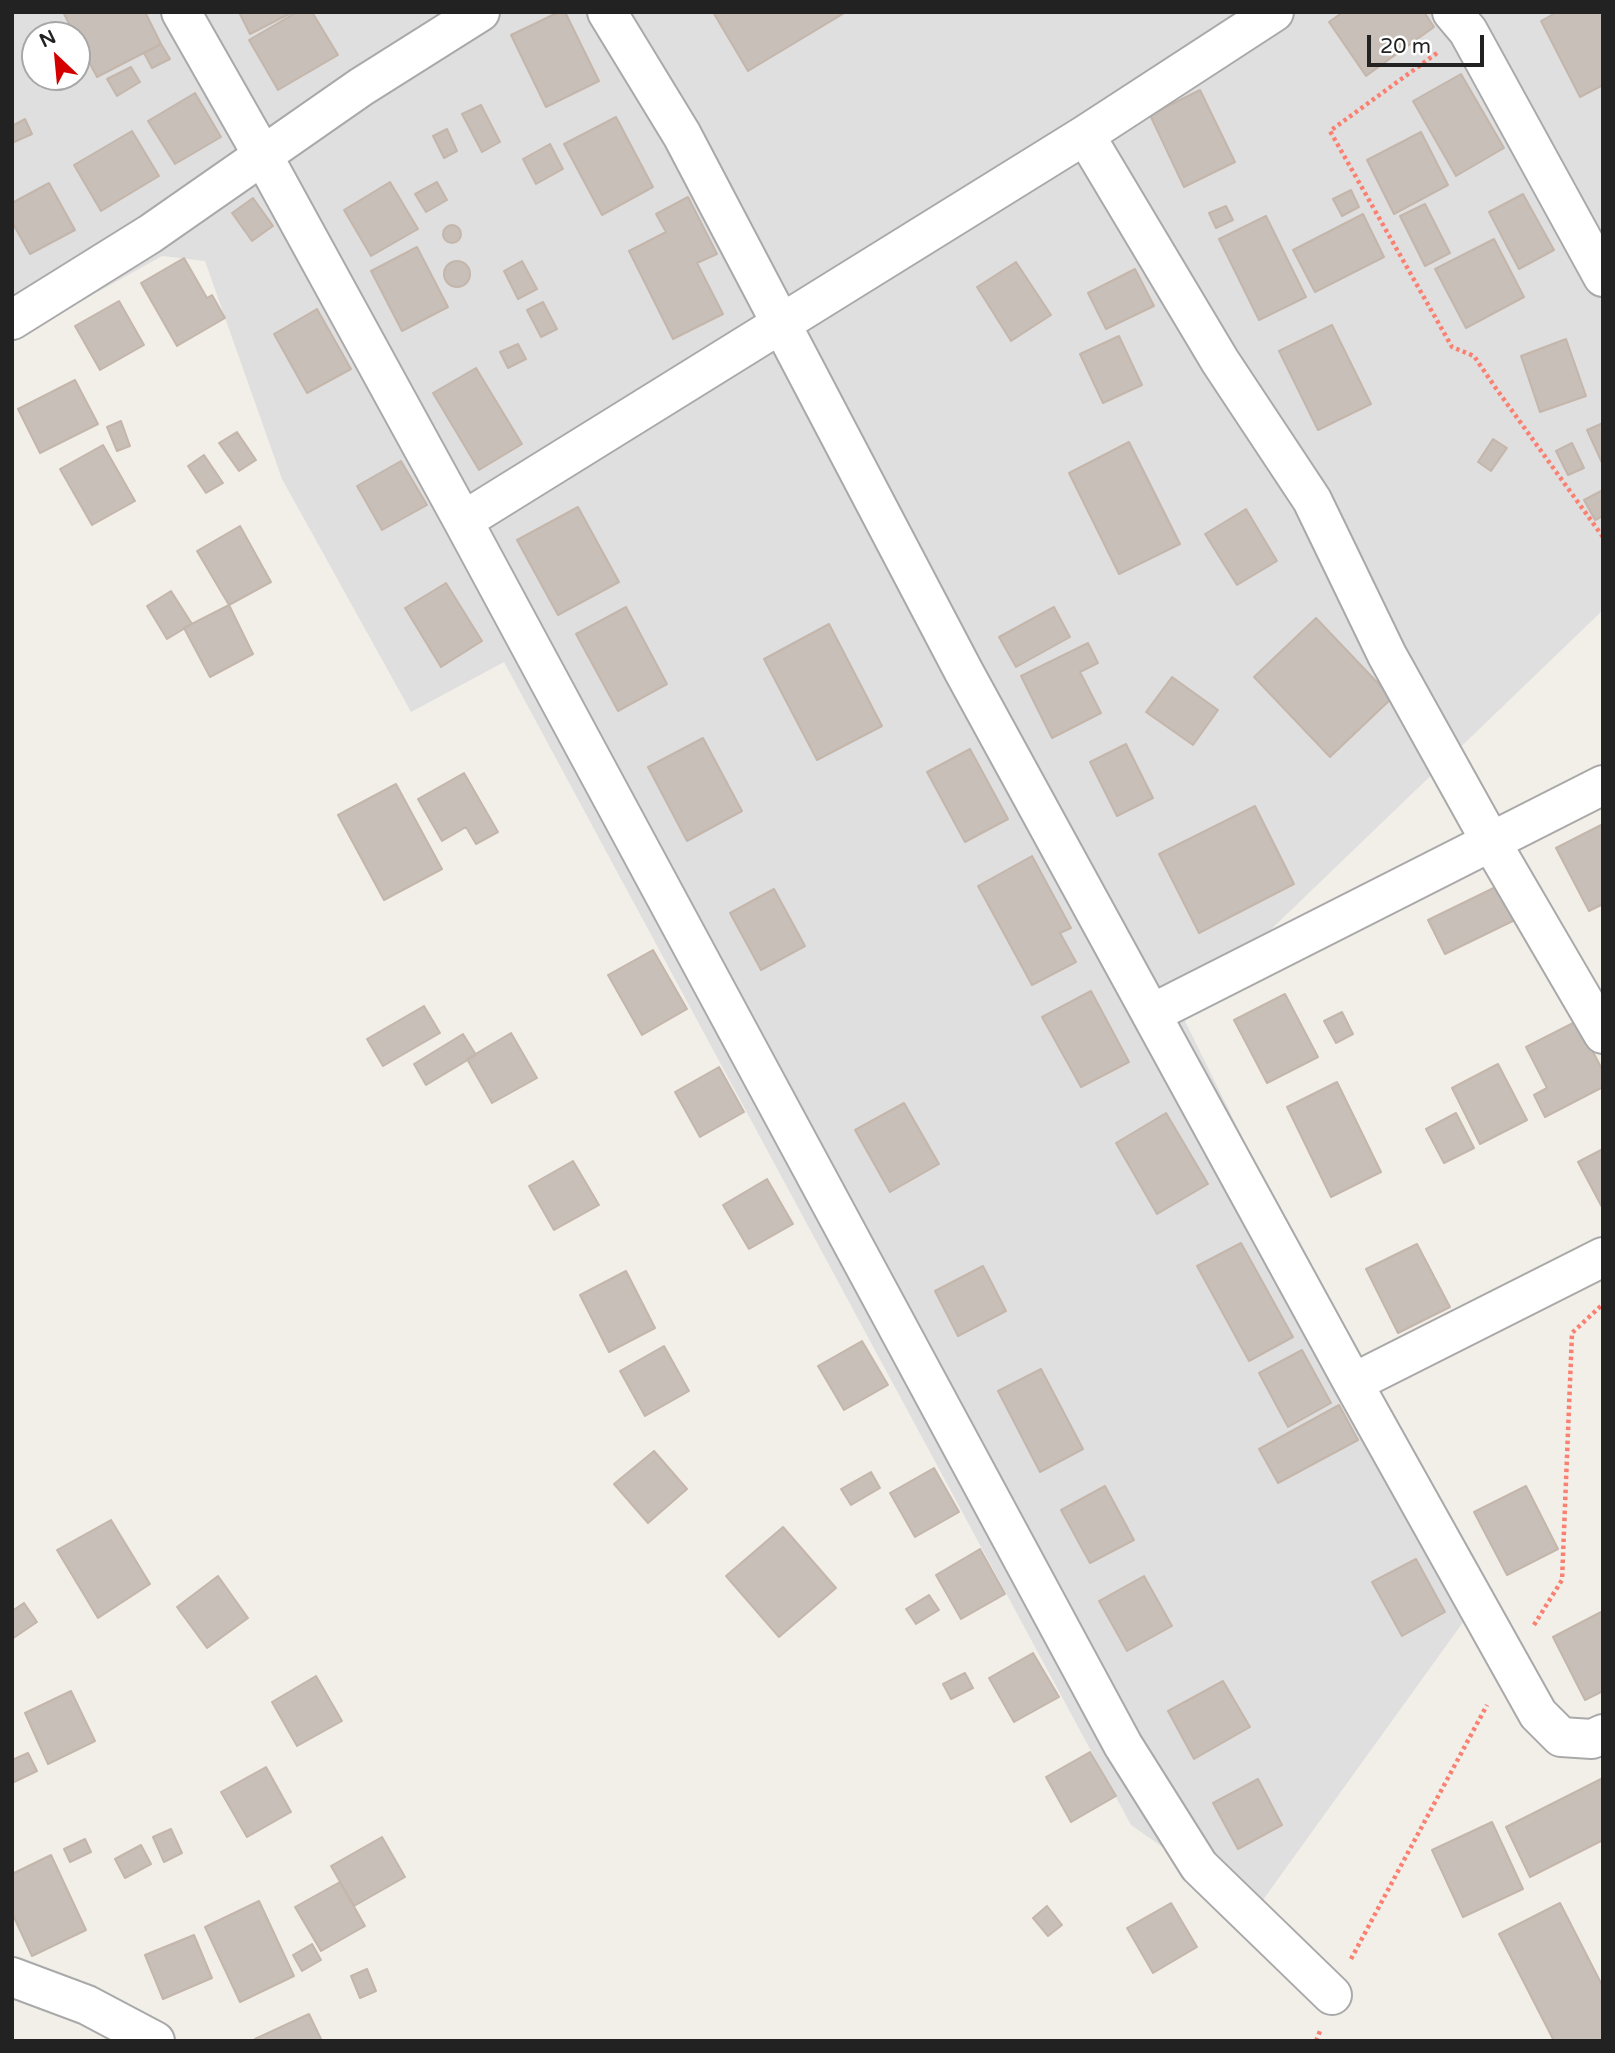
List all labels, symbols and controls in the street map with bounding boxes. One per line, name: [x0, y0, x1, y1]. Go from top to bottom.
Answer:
north arrow: [21, 21, 91, 91]
scale bar: [1370, 21, 1487, 65]
text: N: [36, 26, 59, 52]
text: 20 m: [1380, 34, 1431, 59]

